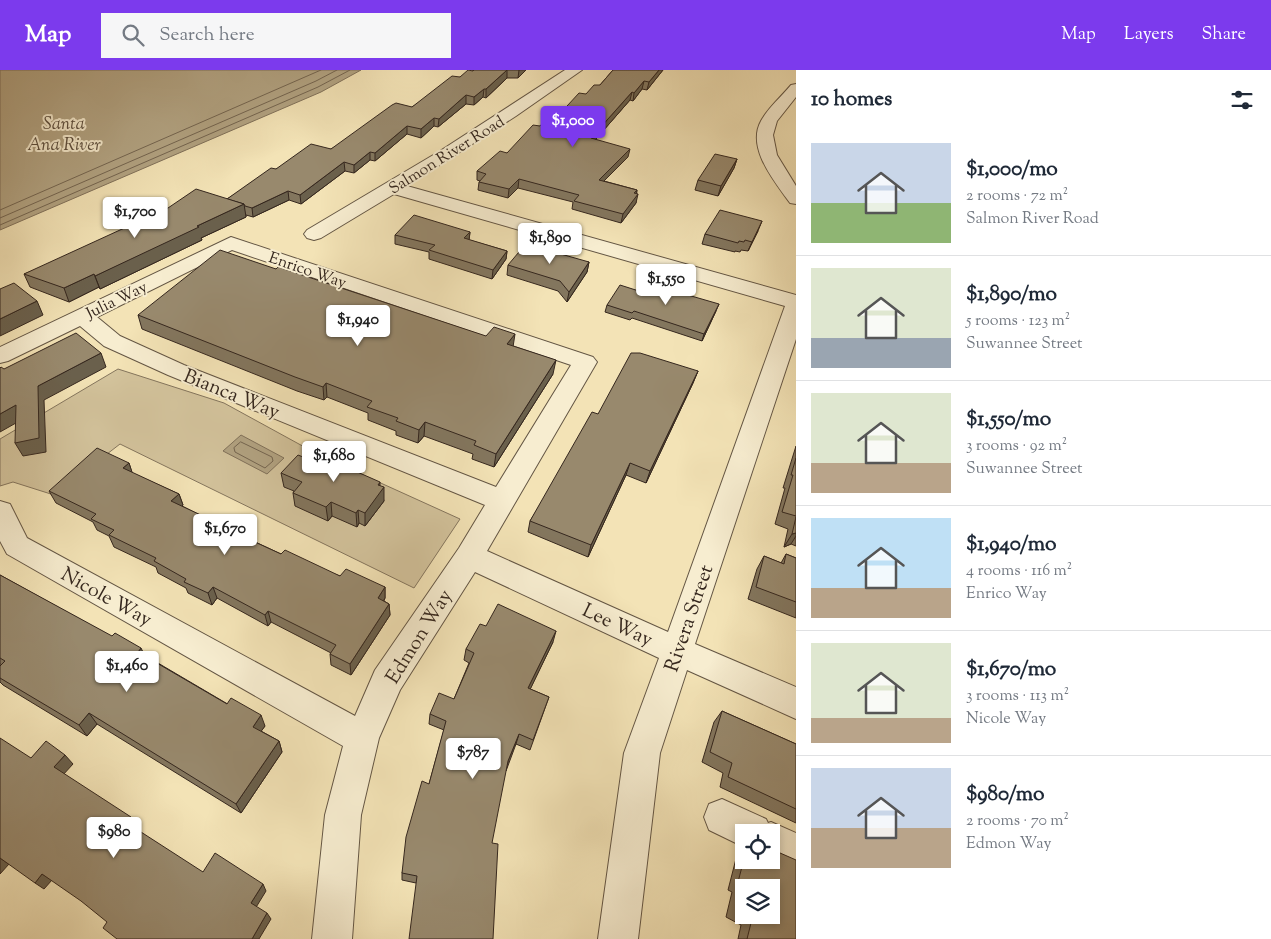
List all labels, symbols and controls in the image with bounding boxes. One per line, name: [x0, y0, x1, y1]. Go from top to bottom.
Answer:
search box: [101, 13, 451, 58]
text: Map: [25, 18, 71, 52]
icon: search: [119, 21, 147, 49]
text: Search here: [159, 22, 255, 49]
text: Map: [1061, 22, 1096, 48]
text: Layers: [1124, 22, 1174, 48]
text: Share: [1202, 22, 1246, 48]
text: 10 homes: [811, 85, 892, 115]
icon: filters: [1228, 86, 1256, 114]
pin: $1,000: [532, 106, 614, 148]
text: $1,000: [552, 110, 594, 133]
street label: Salmon River Road: [385, 111, 510, 201]
water label: Santa Ana River: [27, 112, 101, 159]
text: $1,000/mo: [966, 155, 1058, 185]
icon: home: [851, 163, 911, 223]
text: 2 rooms · 72 m²: [966, 185, 1068, 208]
pin: $1,700: [94, 196, 176, 239]
text: $1,700: [114, 201, 156, 224]
text: Salmon River Road: [966, 208, 1099, 231]
pin: $1,890: [509, 222, 591, 265]
text: $1,890: [529, 227, 571, 250]
street label: Enrico Way: [265, 247, 349, 295]
pin: $1,550: [625, 264, 707, 306]
text: $1,550: [647, 268, 685, 291]
street label: Julia Way: [82, 277, 152, 326]
text: $1,890/mo: [966, 280, 1057, 310]
icon: home: [851, 288, 911, 348]
pin: $1,940: [317, 304, 399, 347]
text: $1,940: [337, 309, 379, 332]
text: 5 rooms · 123 m²: [966, 310, 1070, 333]
text: Suwannee Street: [966, 333, 1082, 356]
street label: Bianca Way: [179, 363, 284, 428]
text: $1,550/mo: [966, 405, 1051, 435]
icon: home: [851, 413, 911, 473]
text: 3 rooms · 92 m²: [966, 435, 1067, 458]
pin: $1,680: [293, 440, 375, 483]
text: $1,680: [313, 445, 355, 468]
text: Suwannee Street: [966, 458, 1082, 481]
pin: $1,670: [184, 514, 266, 556]
text: $1,670: [204, 518, 246, 541]
text: $1,940/mo: [966, 530, 1056, 560]
icon: home: [851, 538, 911, 598]
text: 4 rooms · 116 m²: [966, 560, 1072, 583]
street label: Nicole Way: [55, 561, 157, 635]
street label: Rivera Street: [658, 561, 722, 676]
text: Enrico Way: [966, 583, 1047, 606]
street label: Edmon Way: [380, 584, 461, 690]
street label: Lee Way: [577, 597, 657, 655]
pin: $1,460: [86, 650, 168, 693]
text: $1,460: [106, 655, 148, 678]
text: $1,670/mo: [966, 655, 1056, 685]
icon: home: [851, 663, 911, 723]
text: 3 rooms · 113 m²: [966, 685, 1069, 708]
text: Nicole Way: [966, 708, 1046, 731]
pin: $787: [443, 738, 503, 780]
text: $787: [457, 742, 489, 765]
text: $980/mo: [966, 780, 1045, 810]
icon: home: [851, 788, 911, 848]
text: 2 rooms · 70 m²: [966, 810, 1069, 833]
pin: $980: [84, 816, 144, 859]
text: $980: [98, 821, 130, 844]
map controls: [735, 824, 780, 924]
button: locate: [735, 824, 780, 869]
text: Edmon Way: [966, 833, 1051, 856]
button: layers: [735, 879, 780, 924]

